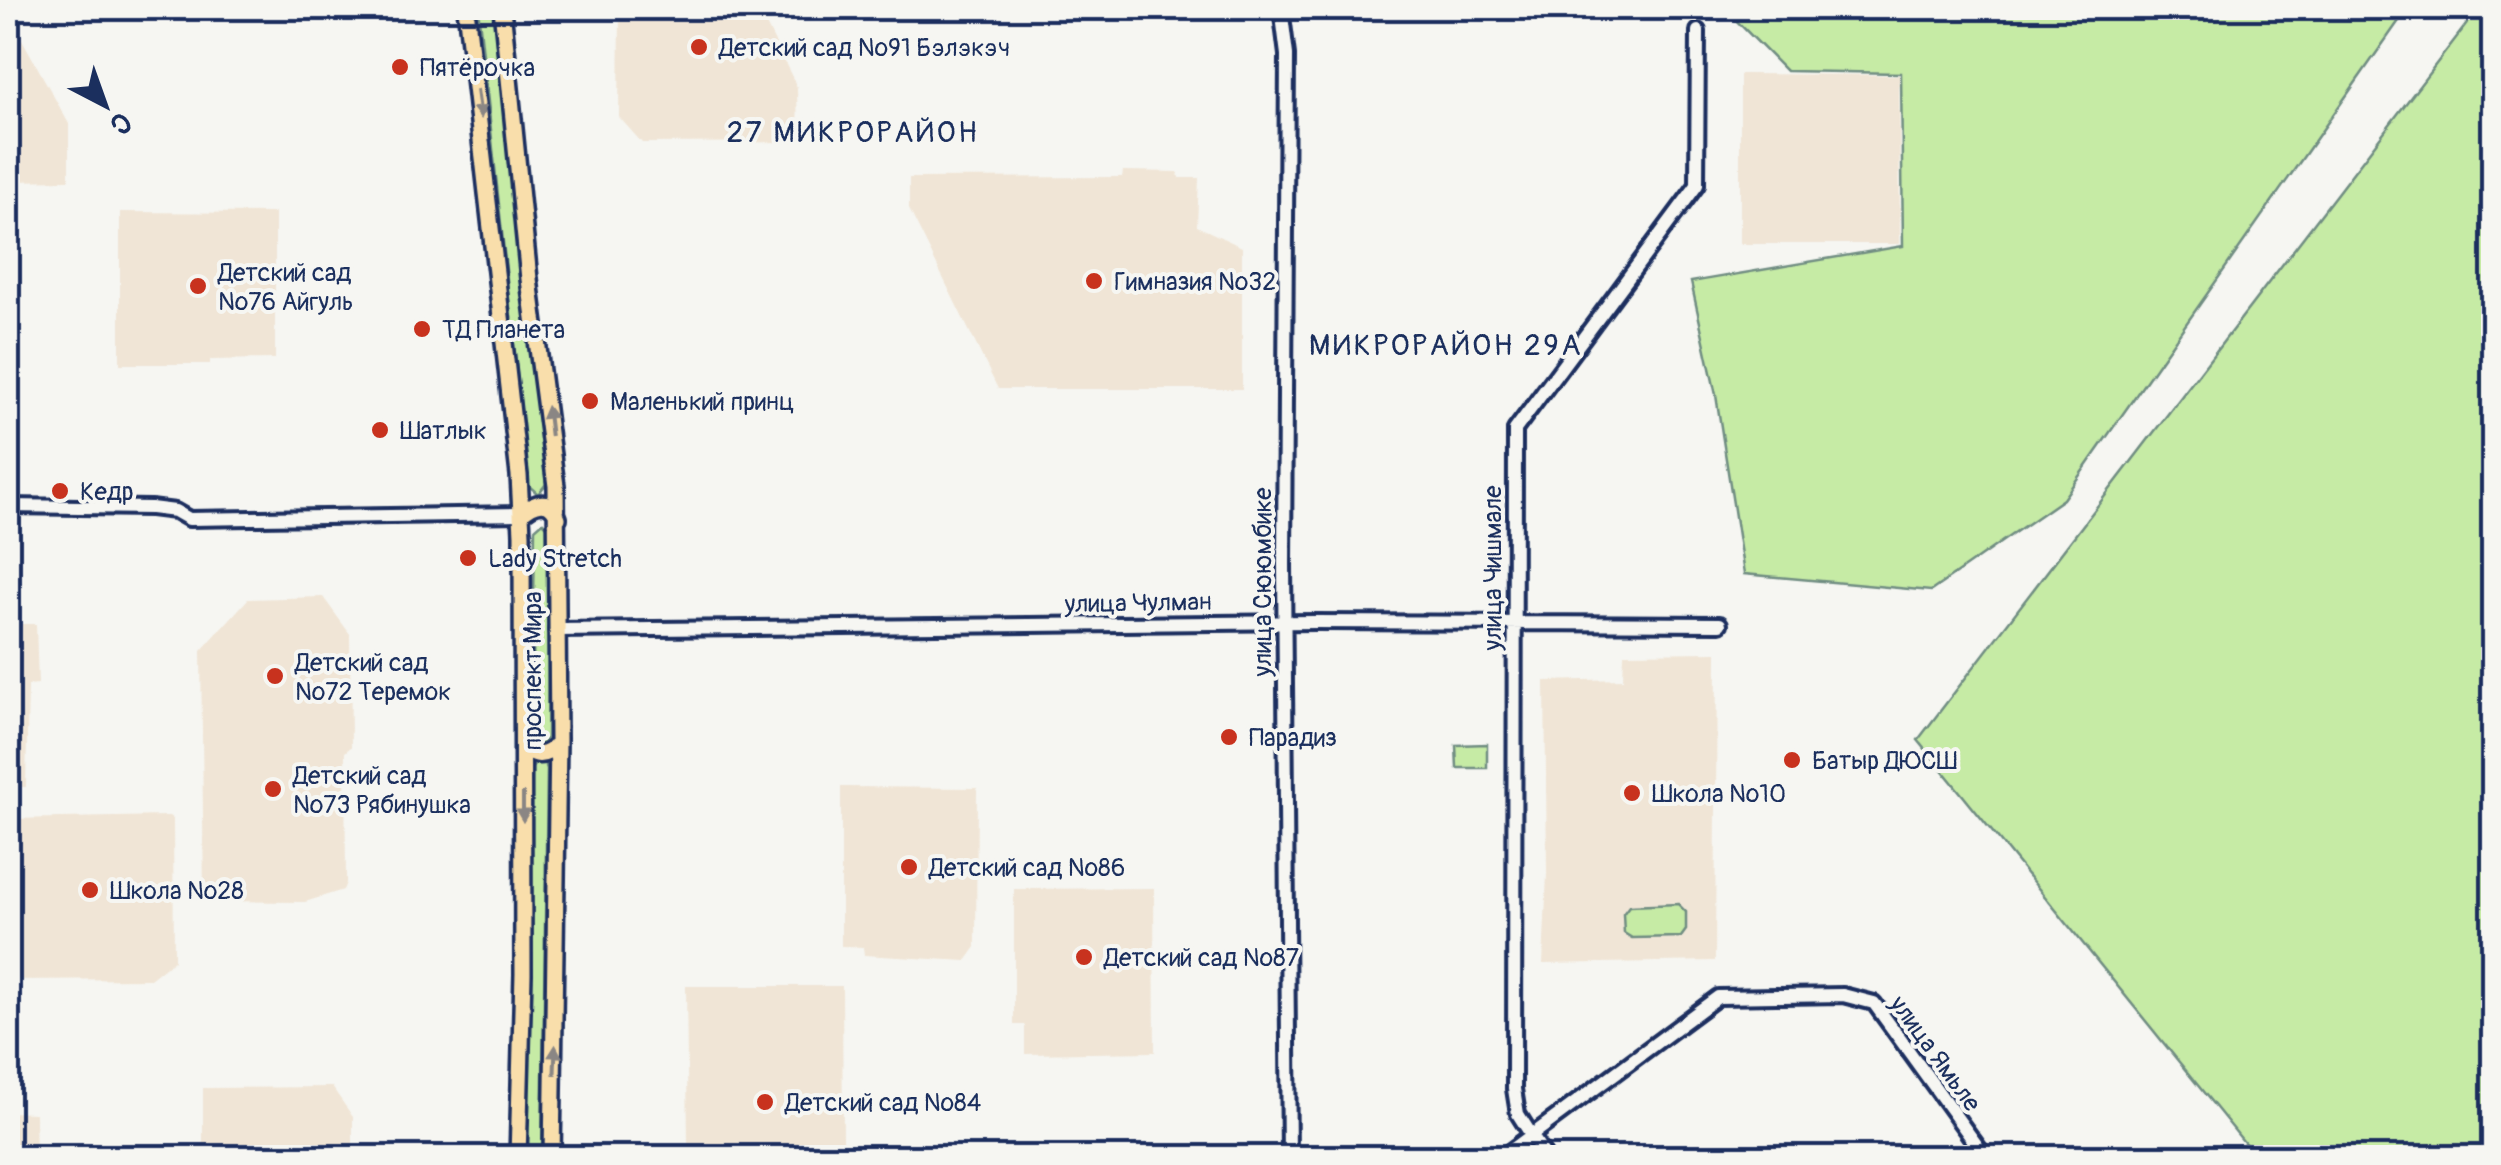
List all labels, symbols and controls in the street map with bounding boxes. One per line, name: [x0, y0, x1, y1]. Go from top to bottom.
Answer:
place label: Детский сад №91 Бэлэкэч: [718, 33, 1010, 64]
marker: Детский сад №91 Бэлэкэч: [688, 36, 710, 58]
place label: Пятёрочка: [420, 53, 535, 84]
north arrow: [55, 55, 155, 155]
marker: Пятёрочка: [389, 56, 411, 78]
one-way arrow: [472, 89, 488, 120]
text: С: [102, 104, 138, 142]
district label: 27 МИКРОРАЙОН: [727, 114, 979, 151]
place label: Детский сад №76 Айгуль: [217, 258, 354, 318]
place label: Гимназия №32: [1114, 267, 1276, 298]
marker: Гимназия №32: [1083, 270, 1105, 292]
marker: Детский сад №76 Айгуль: [187, 275, 209, 297]
place label: ТД Планета: [442, 315, 565, 346]
marker: ТД Планета: [411, 318, 433, 340]
district label: МИКРОРАЙОН 29А: [1309, 327, 1583, 364]
place label: Маленький принц: [610, 387, 794, 418]
marker: Маленький принц: [579, 390, 601, 412]
one-way arrow: [541, 404, 557, 436]
place label: Шатлык: [400, 416, 487, 447]
marker: Шатлык: [369, 419, 391, 441]
place label: Кедр: [80, 477, 134, 508]
marker: Кедр: [49, 480, 71, 502]
street label: улица Чишмале: [1478, 485, 1509, 652]
street label: улица Сююмбике: [1248, 487, 1279, 678]
place label: Lady Stretch: [488, 544, 622, 575]
marker: Lady Stretch: [457, 547, 479, 569]
street label: улица Чулман: [1063, 587, 1212, 620]
street label: проспект Мира: [518, 591, 549, 751]
place label: Детский сад №72 Теремок: [294, 648, 451, 708]
marker: Детский сад №72 Теремок: [264, 665, 286, 687]
place label: Парадиз: [1249, 723, 1337, 754]
marker: Парадиз: [1218, 726, 1240, 748]
place label: Батыр ДЮСШ: [1812, 746, 1957, 777]
marker: Батыр ДЮСШ: [1781, 749, 1803, 771]
place label: Детский сад №73 Рябинушка: [292, 761, 471, 821]
marker: Детский сад №73 Рябинушка: [262, 778, 284, 800]
place label: Школа №10: [1652, 779, 1786, 810]
marker: Школа №10: [1621, 782, 1643, 804]
one-way arrow: [515, 791, 531, 823]
place label: Детский сад №86: [928, 853, 1125, 884]
marker: Детский сад №86: [898, 856, 920, 878]
place label: Школа №28: [110, 876, 244, 907]
marker: Школа №28: [79, 879, 101, 901]
place label: Детский сад №87: [1103, 943, 1299, 974]
marker: Детский сад №87: [1073, 946, 1095, 968]
street label: улица Ямьле: [1882, 989, 1988, 1118]
one-way arrow: [547, 1044, 563, 1076]
place label: Детский сад №84: [784, 1088, 981, 1119]
marker: Детский сад №84: [754, 1091, 776, 1113]

